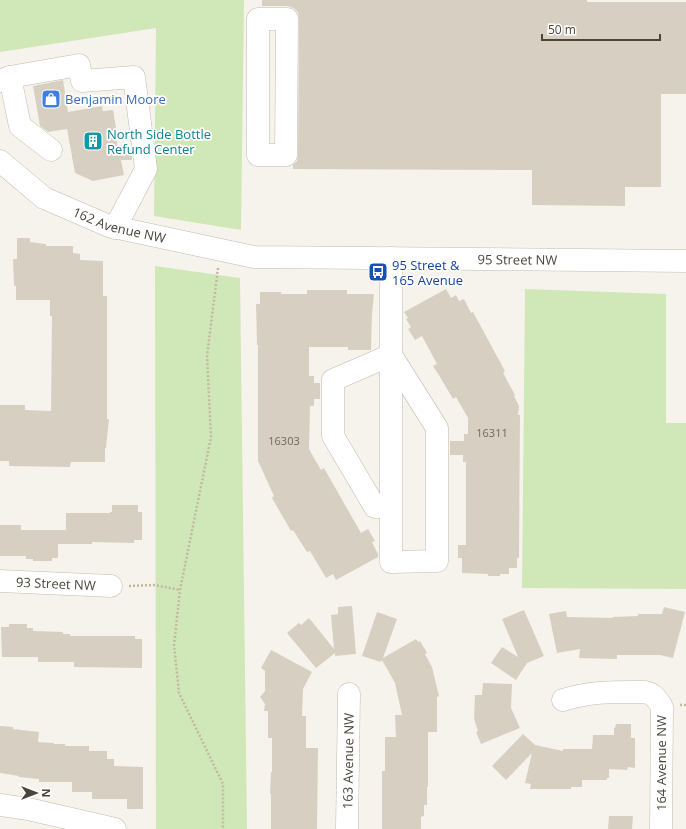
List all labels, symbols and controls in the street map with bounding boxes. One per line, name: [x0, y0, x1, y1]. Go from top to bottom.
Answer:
scale bar: [542, 16, 660, 42]
text: 50 m: [548, 21, 576, 38]
shop icon: Benjamin Moore: [40, 88, 62, 110]
place label: Benjamin Moore: [65, 90, 166, 108]
place label: North Side Bottle Refund Center: [107, 125, 211, 158]
building icon: North Side Bottle Refund Center: [82, 130, 104, 152]
street label: 162 Avenue NW: [70, 203, 167, 247]
street label: 95 Street NW: [477, 250, 557, 269]
place label: 95 Street & 165 Avenue: [392, 256, 463, 289]
bus stop icon: 95 Street & 165 Avenue: [367, 261, 389, 283]
house number: 16311: [476, 425, 508, 440]
house number: 16303: [268, 433, 300, 448]
street label: 93 Street NW: [16, 573, 96, 594]
street label: 163 Avenue NW: [338, 713, 358, 809]
street label: 164 Avenue NW: [652, 715, 670, 811]
north arrow: [16, 773, 56, 813]
text: N: [39, 789, 54, 797]

